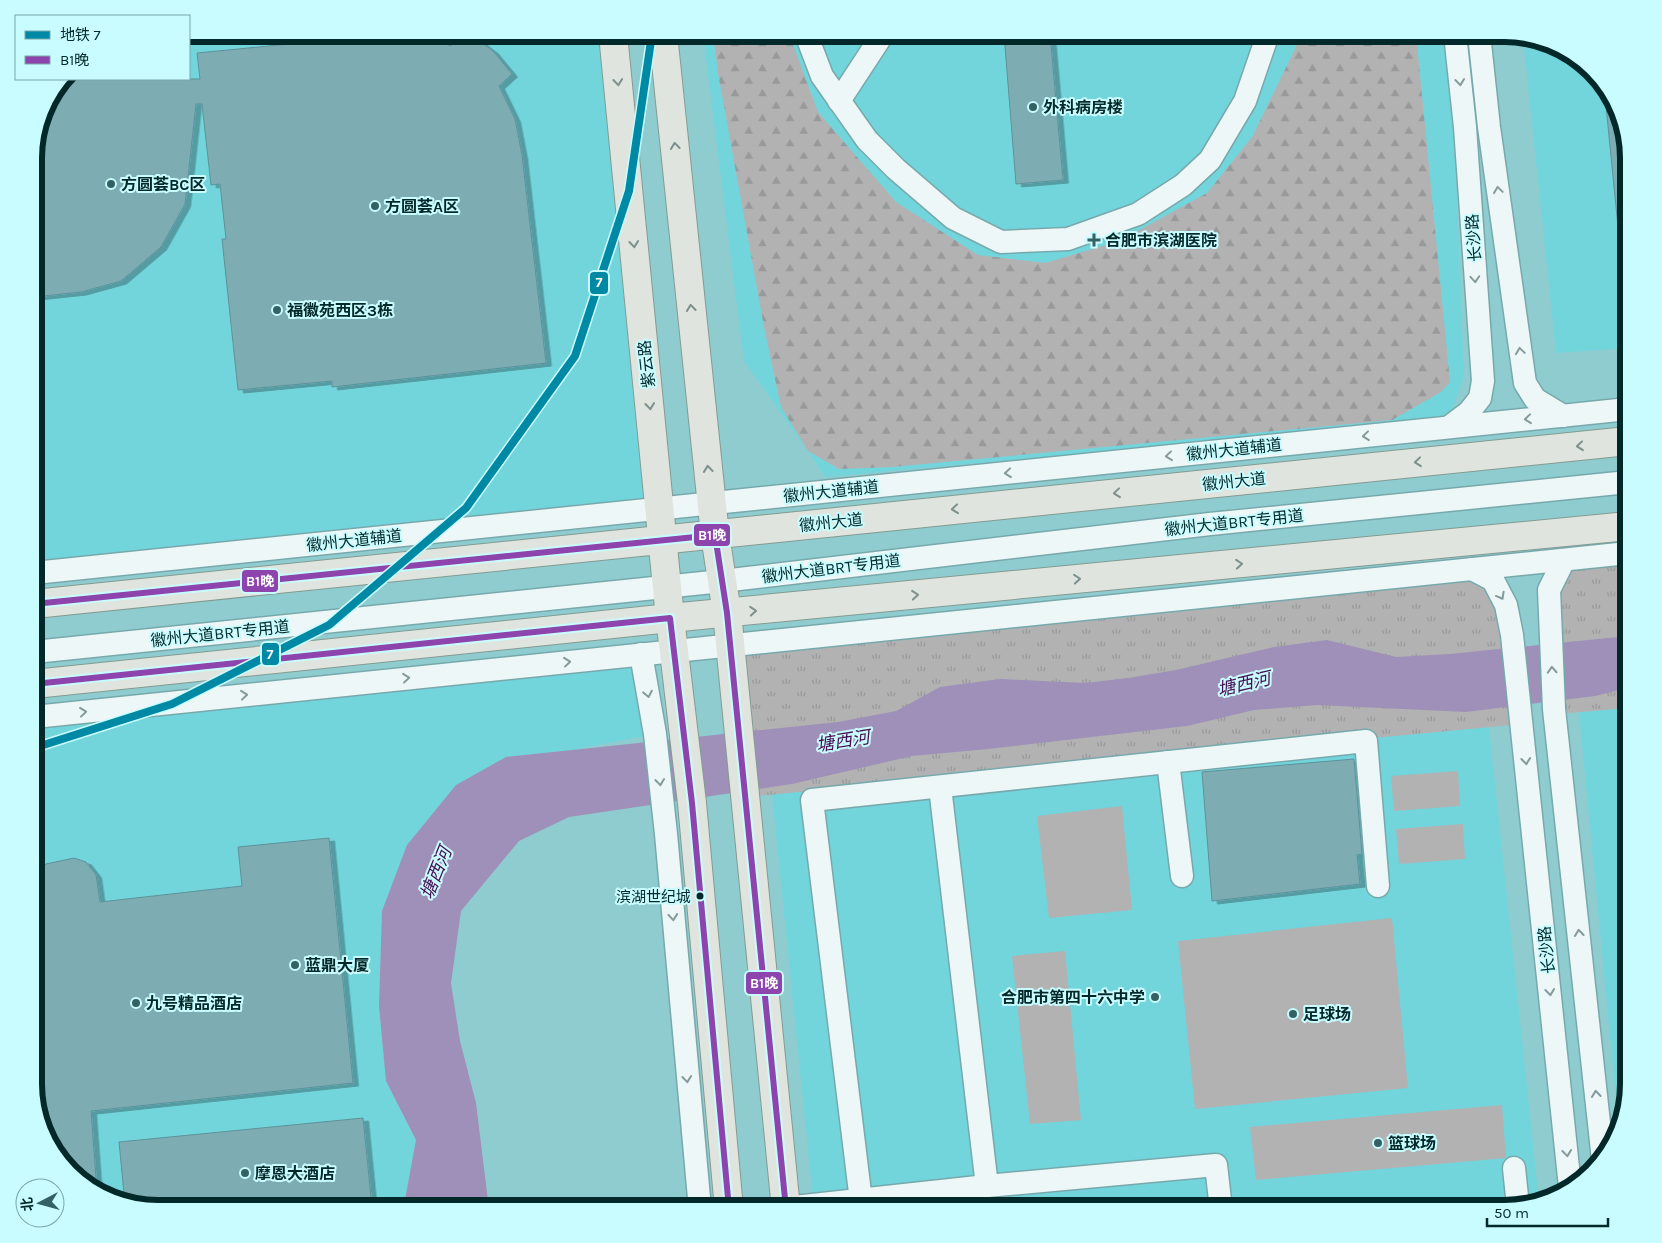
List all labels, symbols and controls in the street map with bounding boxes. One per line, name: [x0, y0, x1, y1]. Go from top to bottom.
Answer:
legend: [15, 15, 190, 80]
text: 地铁 7: [60, 26, 101, 44]
text: B1晚: [60, 51, 89, 69]
one-way arrow: [612, 79, 623, 87]
one-way arrow: [1454, 79, 1465, 87]
place label: 外科病房楼: [1043, 98, 1123, 117]
marker: 外科病房楼: [1027, 101, 1039, 113]
one-way arrow: [670, 142, 681, 150]
place label: 方圆荟BC区: [121, 175, 206, 194]
marker: 方圆荟BC区: [105, 178, 117, 190]
one-way arrow: [1493, 186, 1503, 195]
place label: 方圆荟A区: [385, 197, 459, 216]
marker: 方圆荟A区: [369, 200, 381, 212]
street label: 长沙路: [1462, 213, 1485, 263]
place label: 合肥市滨湖医院: [1105, 231, 1217, 250]
marker: 合肥市滨湖医院: [1087, 233, 1101, 247]
one-way arrow: [628, 240, 639, 248]
line badge: 7: [589, 271, 609, 295]
text: 7: [596, 274, 603, 291]
one-way arrow: [1470, 275, 1481, 283]
place label: 福徽苑西区3栋: [287, 301, 393, 320]
one-way arrow: [686, 303, 697, 311]
marker: 福徽苑西区3栋: [271, 304, 283, 316]
street label: 紫云路: [635, 339, 658, 389]
one-way arrow: [1516, 347, 1526, 356]
one-way arrow: [644, 402, 655, 410]
one-way arrow: [1523, 413, 1531, 424]
one-way arrow: [1362, 430, 1370, 441]
street label: 徽州大道辅道: [1185, 435, 1283, 464]
one-way arrow: [1575, 440, 1583, 451]
one-way arrow: [1165, 450, 1173, 461]
one-way arrow: [1414, 457, 1422, 468]
one-way arrow: [703, 465, 714, 473]
one-way arrow: [1003, 467, 1011, 478]
street label: 徽州大道: [1201, 469, 1267, 494]
street label: 徽州大道辅道: [782, 477, 880, 506]
one-way arrow: [1113, 487, 1121, 498]
one-way arrow: [951, 504, 959, 515]
street label: 徽州大道BRT专用道: [1164, 506, 1305, 539]
street label: 徽州大道: [798, 510, 864, 535]
line badge: B1晚: [693, 523, 731, 547]
street label: 徽州大道辅道: [305, 526, 403, 555]
text: B1晚: [698, 527, 726, 544]
street label: 徽州大道BRT专用道: [761, 551, 902, 586]
one-way arrow: [1235, 559, 1243, 570]
line badge: B1晚: [241, 569, 279, 593]
text: B1晚: [246, 573, 274, 590]
one-way arrow: [1073, 574, 1081, 585]
one-way arrow: [911, 590, 919, 601]
one-way arrow: [1495, 591, 1505, 600]
one-way arrow: [750, 605, 758, 616]
street label: 徽州大道BRT专用道: [150, 617, 291, 650]
line badge: 7: [261, 642, 280, 666]
text: 7: [267, 646, 274, 663]
one-way arrow: [564, 657, 572, 668]
one-way arrow: [1547, 665, 1558, 673]
water label: 塘西河: [1215, 667, 1276, 701]
one-way arrow: [402, 673, 410, 684]
one-way arrow: [643, 689, 653, 698]
one-way arrow: [240, 690, 248, 701]
one-way arrow: [79, 707, 87, 718]
water label: 塘西河: [815, 725, 874, 756]
one-way arrow: [1520, 757, 1531, 765]
one-way arrow: [654, 778, 665, 786]
water label: 塘西河: [416, 841, 457, 902]
place label: 滨湖世纪城: [616, 888, 691, 906]
marker: 滨湖世纪城: [695, 891, 705, 901]
one-way arrow: [667, 913, 678, 921]
street label: 长沙路: [1535, 925, 1558, 975]
one-way arrow: [1574, 928, 1585, 936]
place label: 蓝鼎大厦: [305, 956, 369, 975]
marker: 蓝鼎大厦: [289, 959, 301, 971]
line badge: B1晚: [745, 971, 783, 995]
text: B1晚: [750, 975, 778, 992]
place label: 合肥市第四十六中学: [1001, 988, 1145, 1007]
one-way arrow: [1544, 988, 1555, 996]
marker: 合肥市第四十六中学: [1149, 991, 1161, 1003]
place label: 九号精品酒店: [146, 994, 242, 1013]
marker: 九号精品酒店: [130, 997, 142, 1009]
place label: 足球场: [1303, 1005, 1351, 1024]
marker: 足球场: [1287, 1008, 1299, 1020]
one-way arrow: [682, 1075, 693, 1083]
one-way arrow: [1591, 1090, 1602, 1098]
place label: 篮球场: [1388, 1134, 1436, 1153]
marker: 篮球场: [1372, 1137, 1384, 1149]
one-way arrow: [1561, 1150, 1572, 1158]
place label: 摩恩大酒店: [255, 1164, 335, 1183]
marker: 摩恩大酒店: [239, 1167, 251, 1179]
north arrow: [15, 1178, 65, 1228]
text: 北: [18, 1196, 37, 1212]
scale bar: [1487, 1196, 1608, 1228]
text: 50 m: [1494, 1204, 1529, 1222]

